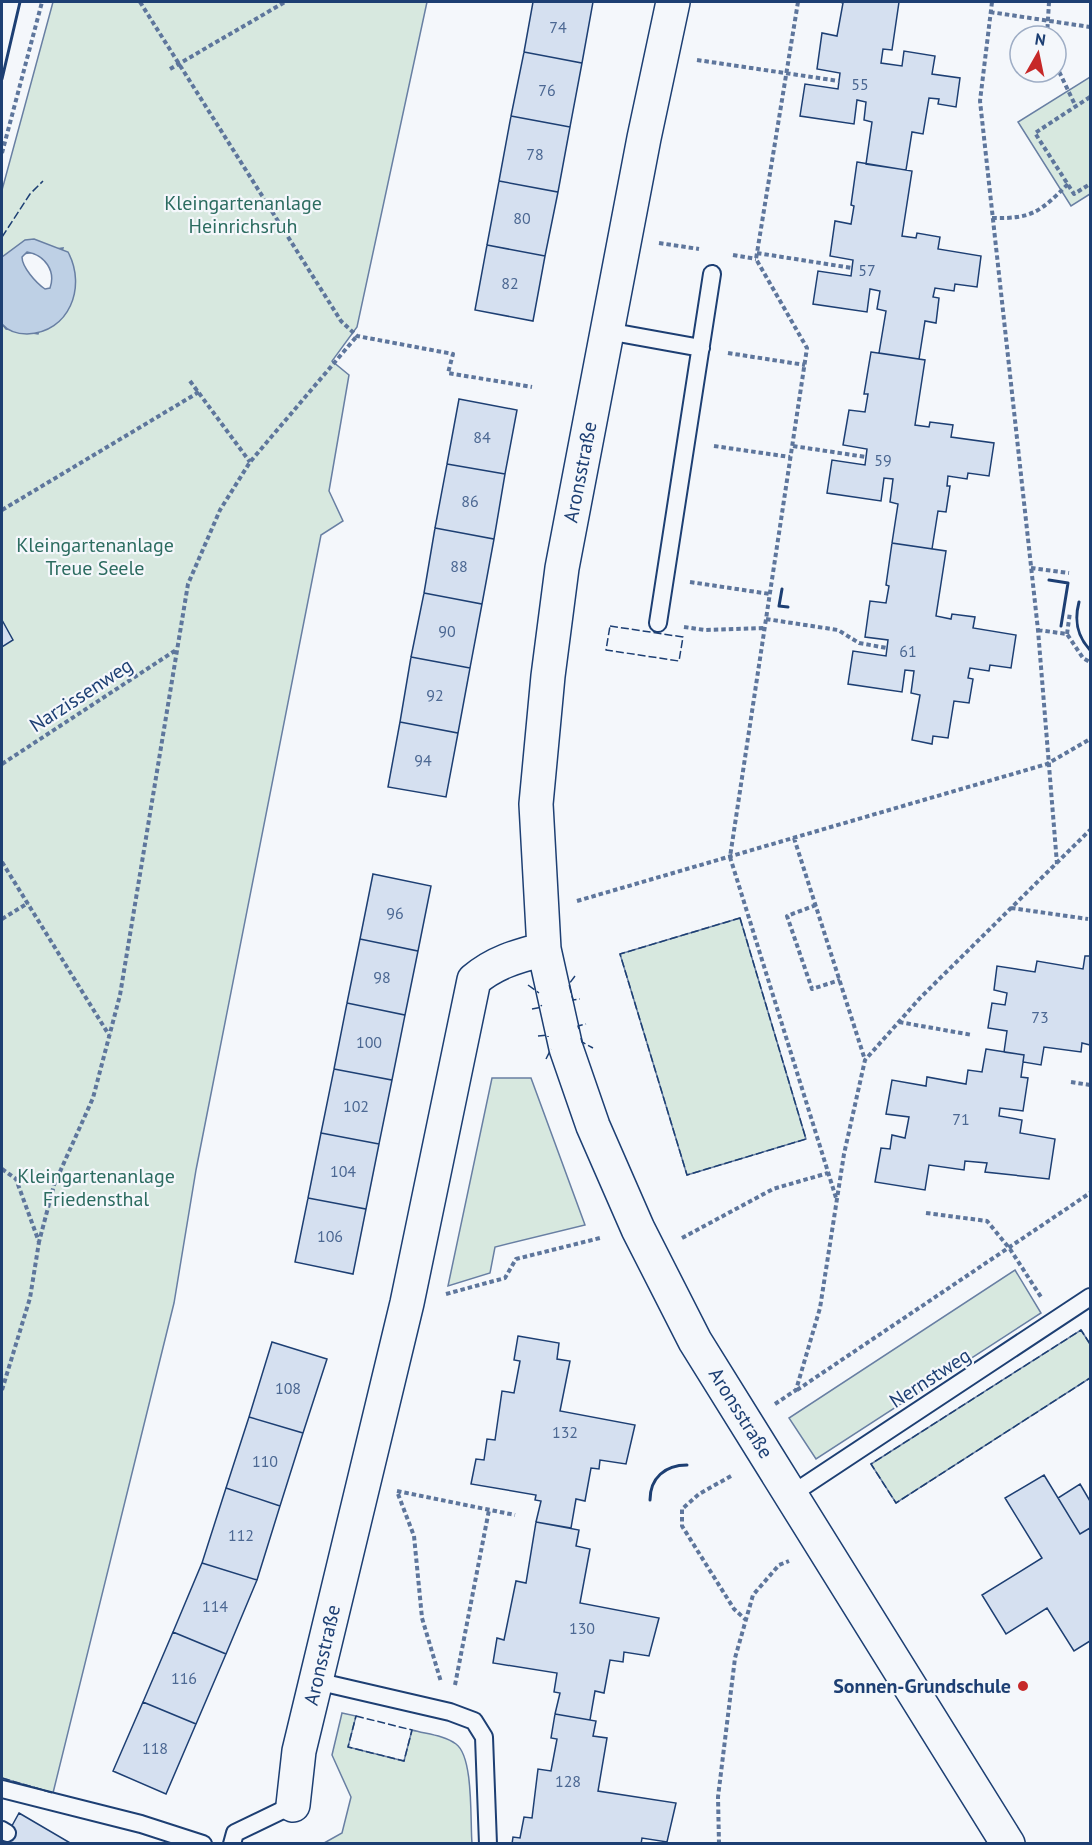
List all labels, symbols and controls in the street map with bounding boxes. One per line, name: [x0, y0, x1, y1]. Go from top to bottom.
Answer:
house number: 74: [549, 17, 567, 37]
north arrow: [1008, 24, 1068, 84]
text: N: [1034, 28, 1047, 50]
house number: 55: [851, 74, 869, 94]
house number: 76: [538, 80, 556, 100]
house number: 78: [526, 144, 544, 164]
park label: Kleingartenanlage Heinrichsruh: [164, 190, 322, 239]
house number: 80: [513, 208, 531, 228]
house number: 57: [858, 260, 876, 280]
house number: 82: [501, 273, 519, 293]
street label: Aronsstraße: [557, 419, 603, 525]
house number: 84: [473, 427, 491, 447]
house number: 59: [874, 450, 892, 470]
house number: 86: [461, 491, 479, 511]
park label: Kleingartenanlage Treue Seele: [16, 532, 174, 581]
house number: 88: [450, 556, 468, 576]
house number: 90: [438, 621, 456, 641]
house number: 61: [899, 641, 917, 661]
street label: Narzissenweg: [25, 652, 137, 738]
house number: 92: [426, 685, 444, 705]
house number: 94: [414, 750, 432, 770]
house number: 96: [386, 903, 404, 923]
house number: 98: [373, 967, 391, 987]
house number: 73: [1031, 1007, 1049, 1027]
house number: 100: [356, 1032, 382, 1052]
house number: 102: [343, 1096, 369, 1116]
house number: 71: [952, 1109, 970, 1129]
house number: 104: [330, 1161, 356, 1181]
park label: Kleingartenanlage Friedensthal: [17, 1163, 175, 1212]
house number: 106: [317, 1226, 343, 1246]
street label: Nernstweg: [884, 1342, 976, 1414]
street label: Aronsstraße: [703, 1363, 779, 1463]
house number: 108: [275, 1378, 301, 1398]
house number: 132: [552, 1422, 578, 1442]
house number: 110: [252, 1451, 278, 1471]
house number: 112: [228, 1525, 254, 1545]
house number: 114: [202, 1596, 228, 1616]
street label: Aronsstraße: [298, 1602, 346, 1708]
house number: 130: [569, 1618, 595, 1638]
house number: 116: [171, 1668, 197, 1688]
place label: Sonnen-Grundschule: [833, 1673, 1011, 1699]
marker: Sonnen-Grundschule: [1016, 1679, 1030, 1693]
house number: 118: [142, 1738, 168, 1758]
house number: 128: [555, 1771, 581, 1791]

